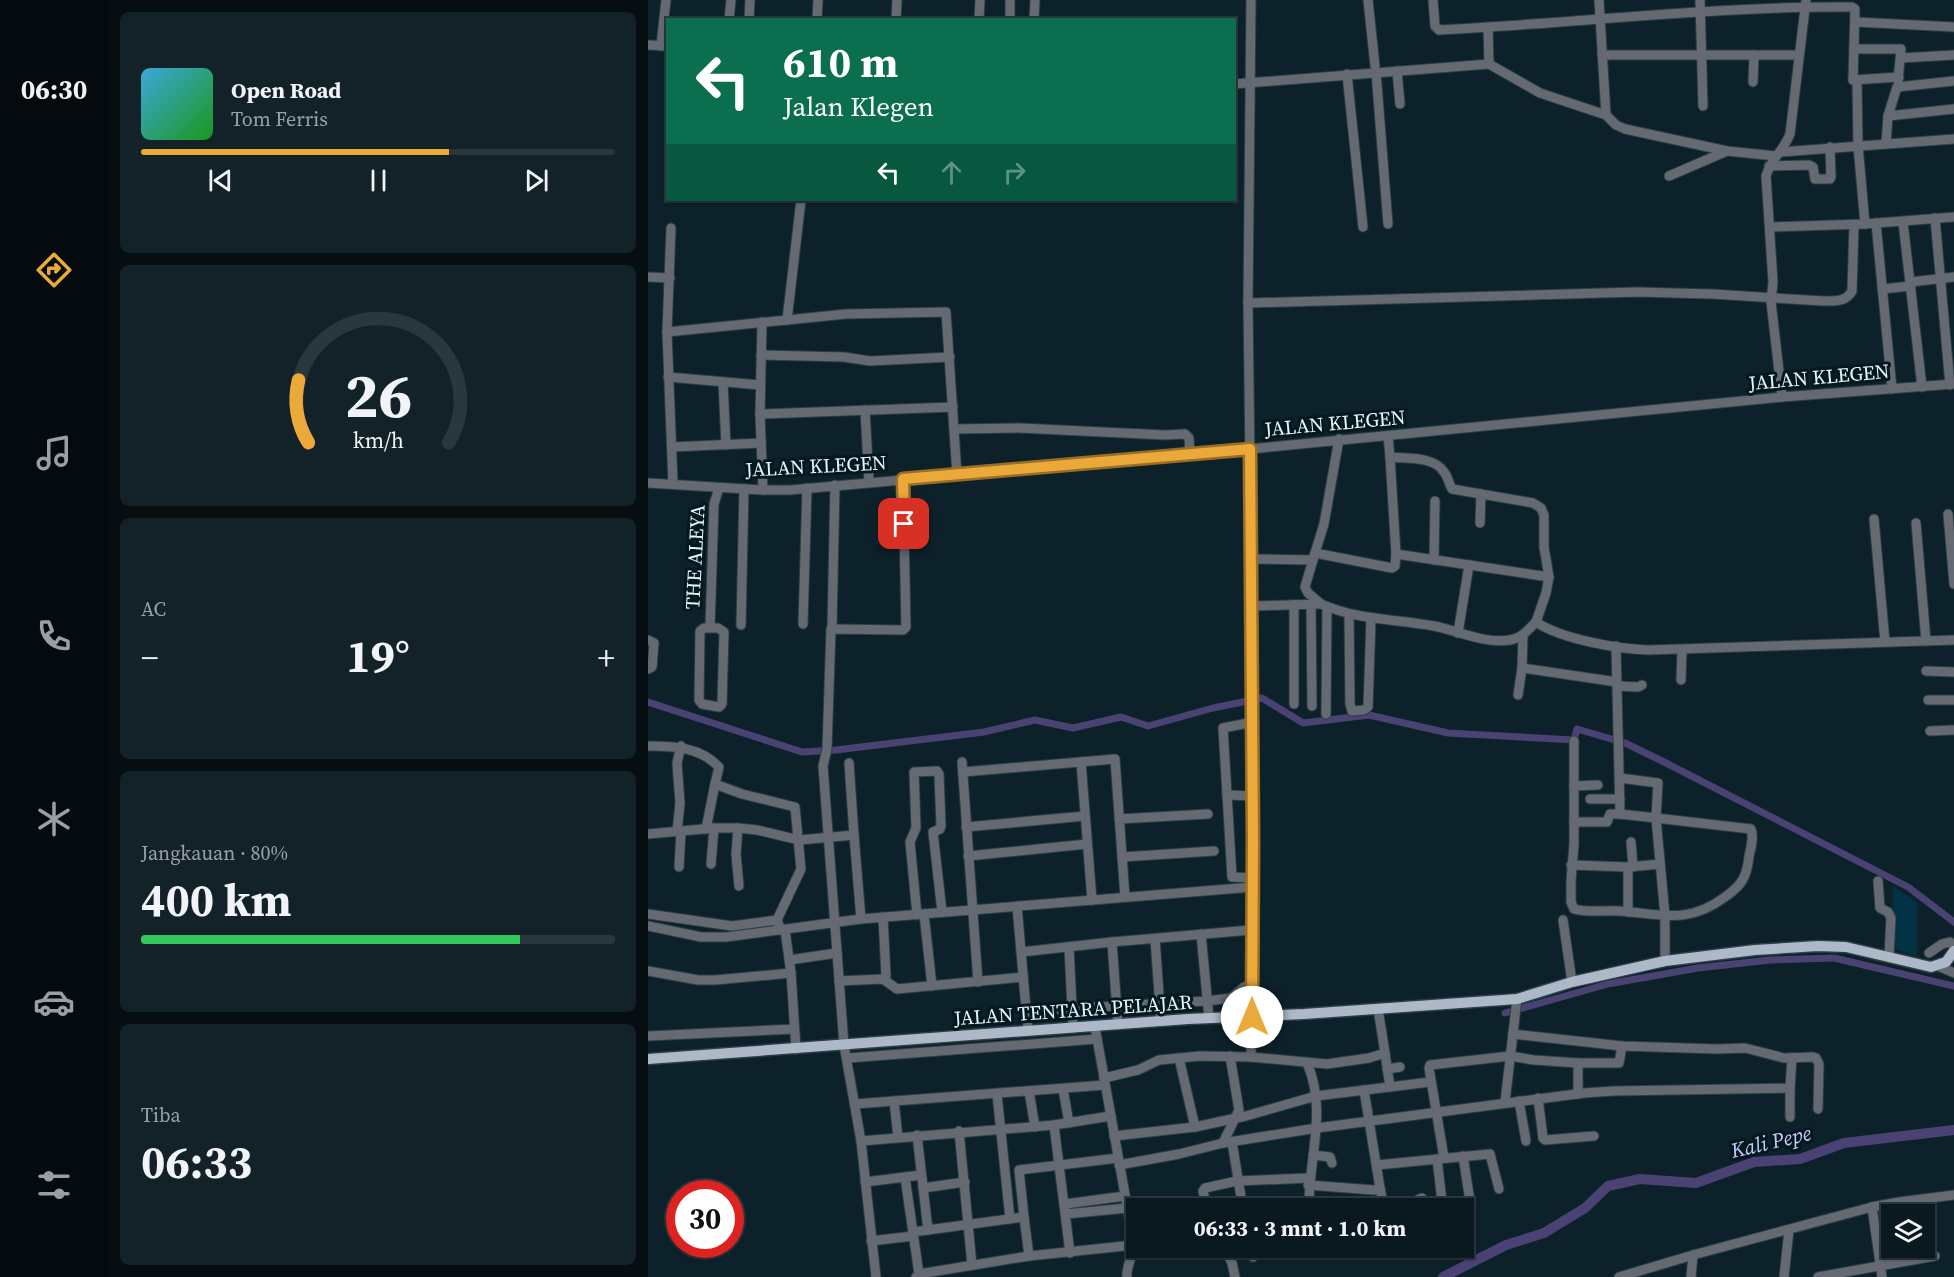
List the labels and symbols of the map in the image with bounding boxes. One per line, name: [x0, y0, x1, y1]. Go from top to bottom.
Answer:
street label: JALAN KLEGEN: [1746, 357, 1891, 397]
street label: JALAN KLEGEN: [1262, 403, 1407, 443]
street label: JALAN KLEGEN: [744, 448, 887, 484]
pin: [878, 498, 929, 549]
street label: THE ALEYA: [678, 503, 712, 610]
position arrow: [1220, 985, 1284, 1049]
street label: JALAN TENTARA PELAJAR: [952, 988, 1193, 1032]
water label: Kali Pepe: [1727, 1118, 1814, 1165]
speed limit sign: 30: [666, 1180, 744, 1258]

